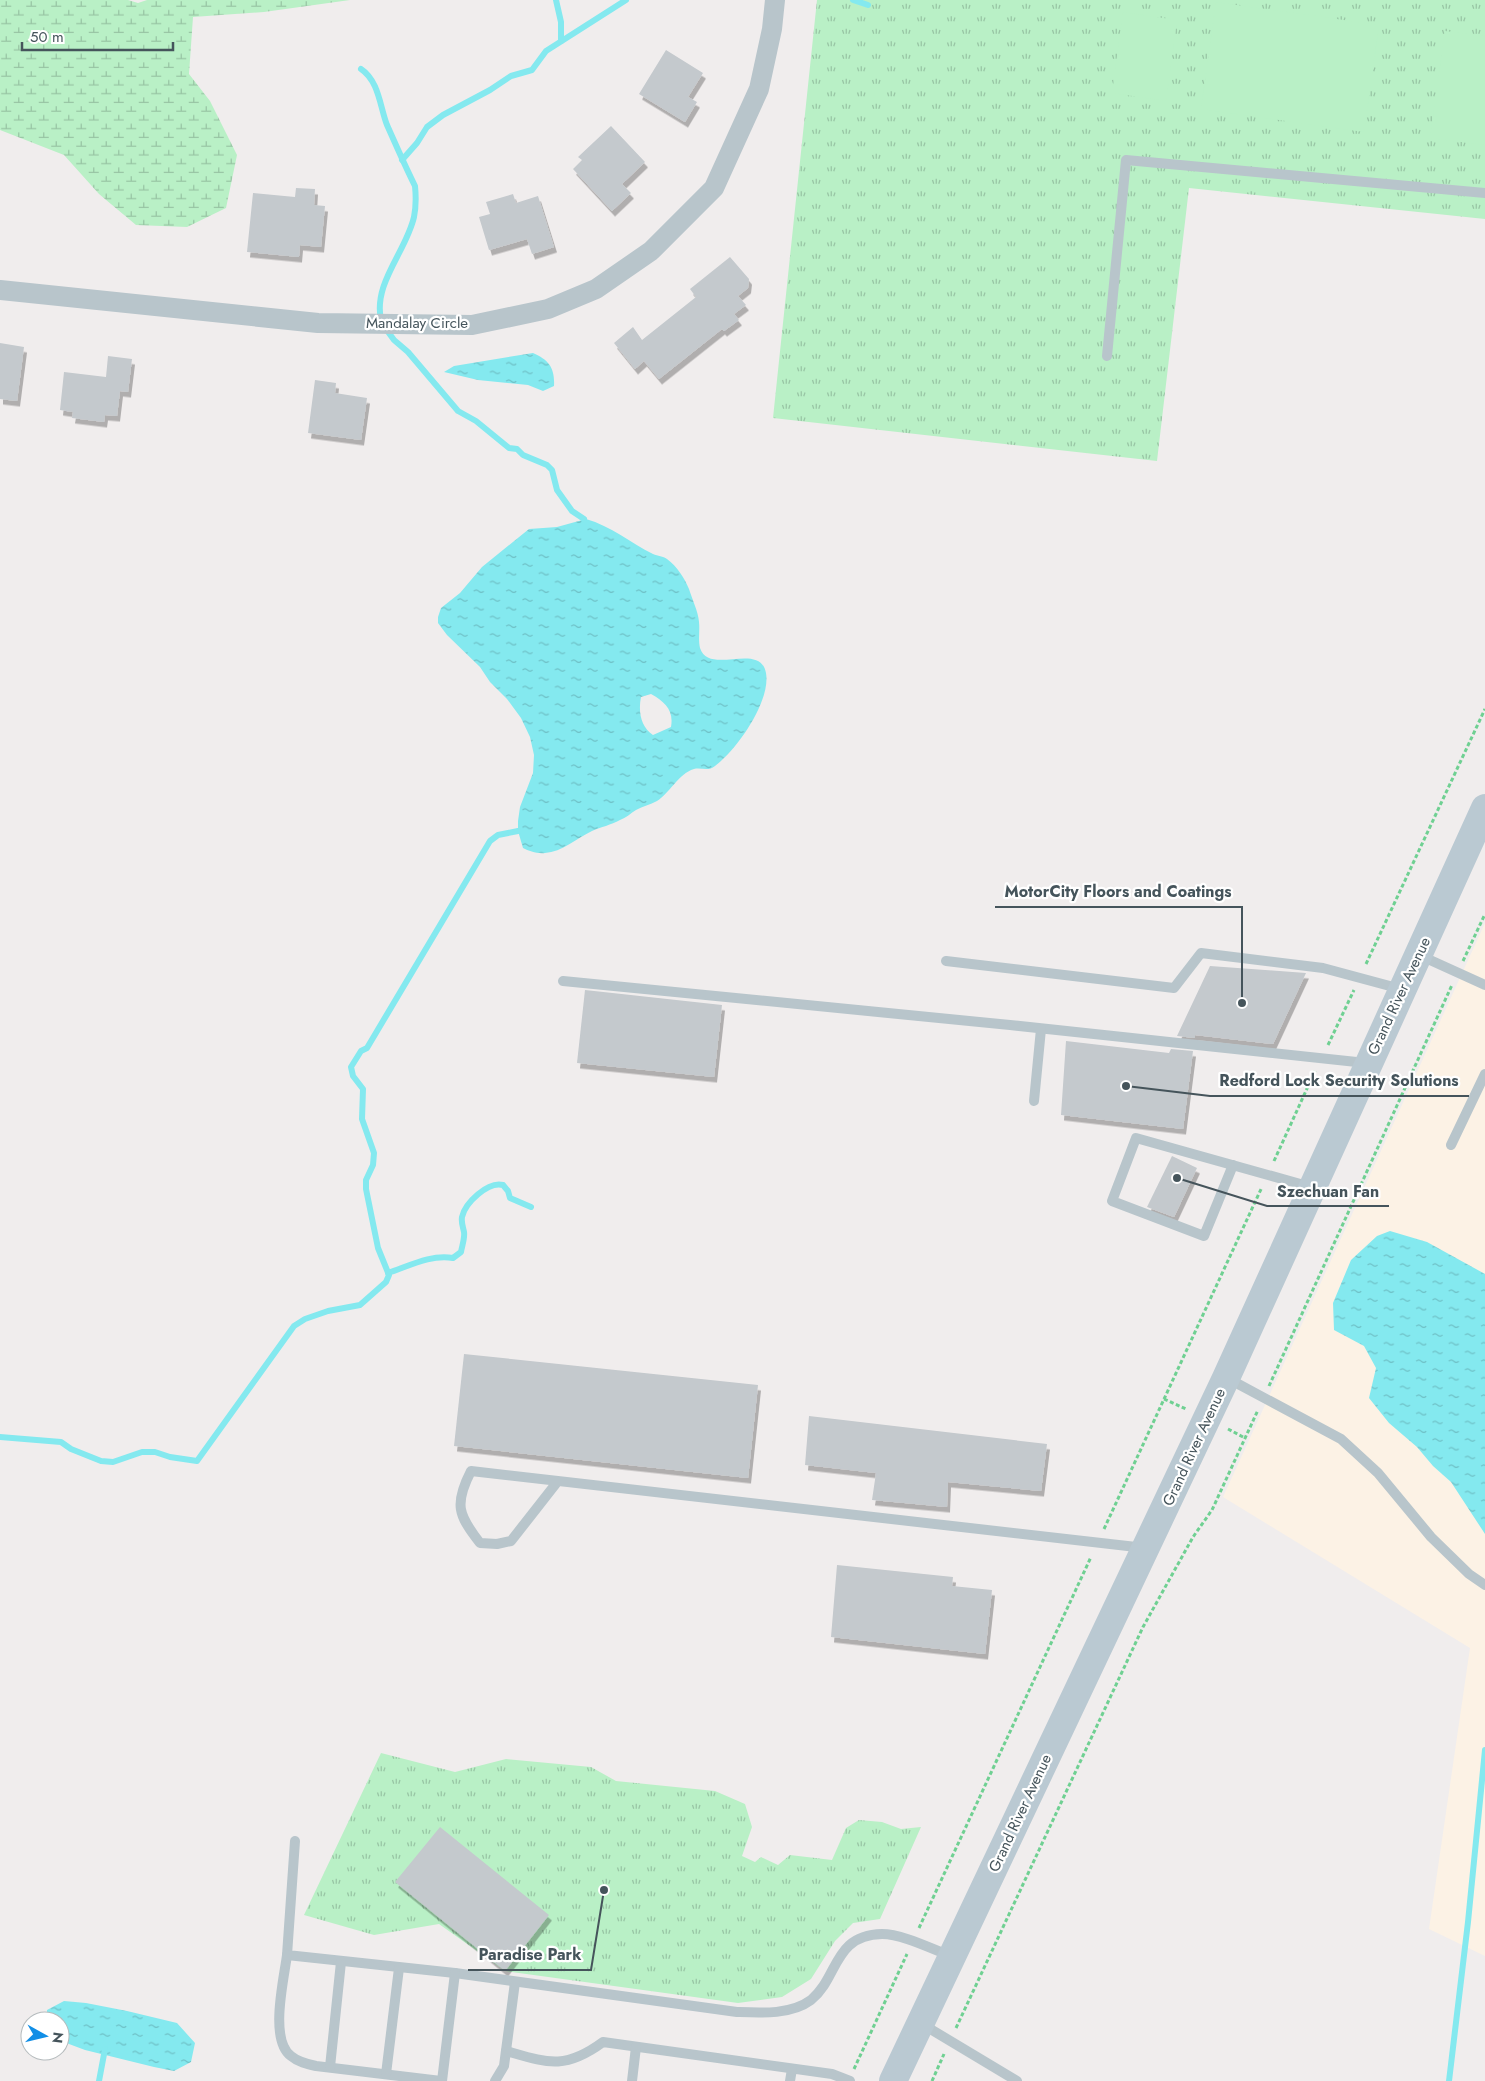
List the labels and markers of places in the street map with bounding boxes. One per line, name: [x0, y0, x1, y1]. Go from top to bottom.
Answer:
callout: MotorCity Floors and Coatings: [995, 876, 1242, 907]
callout: Redford Lock Security Solutions: [1210, 1065, 1469, 1096]
callout: Szechuan Fan: [1267, 1175, 1389, 1206]
callout: Paradise Park: [468, 1939, 591, 1970]

